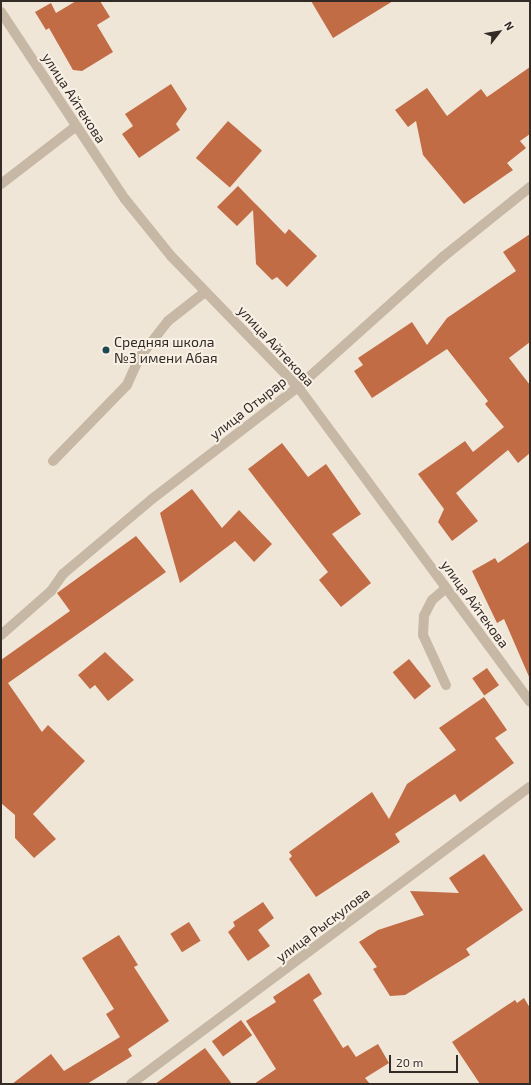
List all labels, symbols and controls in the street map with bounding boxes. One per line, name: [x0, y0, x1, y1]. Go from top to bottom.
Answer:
north arrow: [479, 12, 519, 52]
text: N: [502, 19, 517, 32]
street label: улица Айтекова: [39, 50, 109, 146]
street label: улица Айтекова: [234, 302, 318, 390]
place label: Средняя школа №3 имени Абая: [114, 334, 218, 366]
marker: Средняя школа №3 имени Абая: [101, 345, 111, 355]
street label: улица Отырар: [206, 373, 290, 443]
street label: улица Айтекова: [438, 557, 512, 651]
street label: улица Рыскулова: [273, 884, 373, 966]
scale bar: [391, 1047, 460, 1073]
text: 20 m: [396, 1055, 423, 1069]

